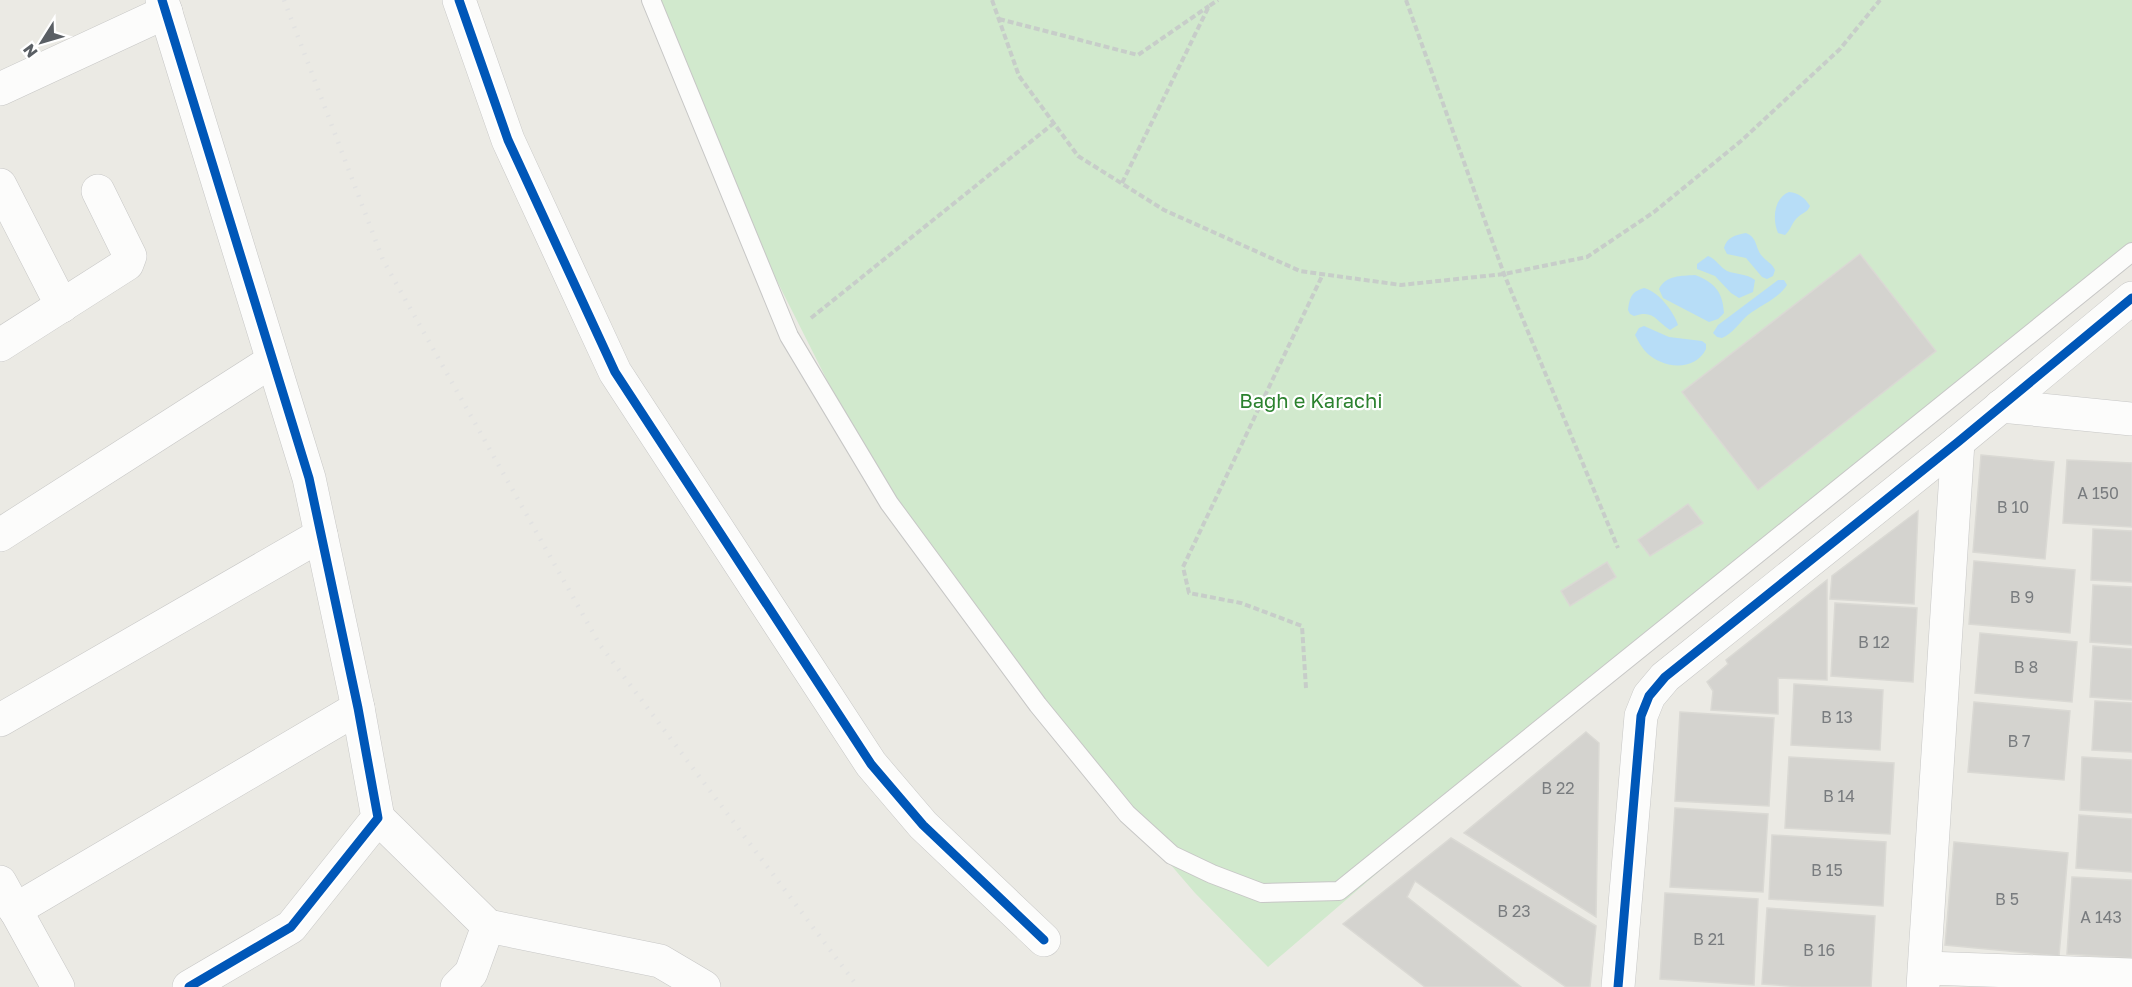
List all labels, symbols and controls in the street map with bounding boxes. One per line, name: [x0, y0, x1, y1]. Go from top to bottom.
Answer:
north arrow: [12, 12, 72, 72]
text: N: [18, 40, 42, 62]
park label: Bagh e Karachi: [1239, 388, 1383, 412]
house number: A 150: [2077, 483, 2119, 503]
house number: B 10: [1997, 497, 2029, 517]
house number: B 9: [2010, 587, 2034, 607]
house number: B 12: [1858, 632, 1890, 652]
house number: B 8: [2014, 657, 2038, 677]
house number: B 13: [1821, 707, 1853, 727]
house number: B 7: [2007, 731, 2031, 751]
house number: B 22: [1541, 778, 1575, 798]
house number: B 14: [1823, 786, 1855, 806]
house number: B 15: [1811, 860, 1843, 880]
house number: B 5: [1995, 889, 2019, 909]
house number: B 23: [1497, 901, 1531, 921]
house number: A 143: [2080, 907, 2122, 927]
house number: B 21: [1693, 929, 1725, 949]
house number: B 16: [1803, 940, 1835, 960]

